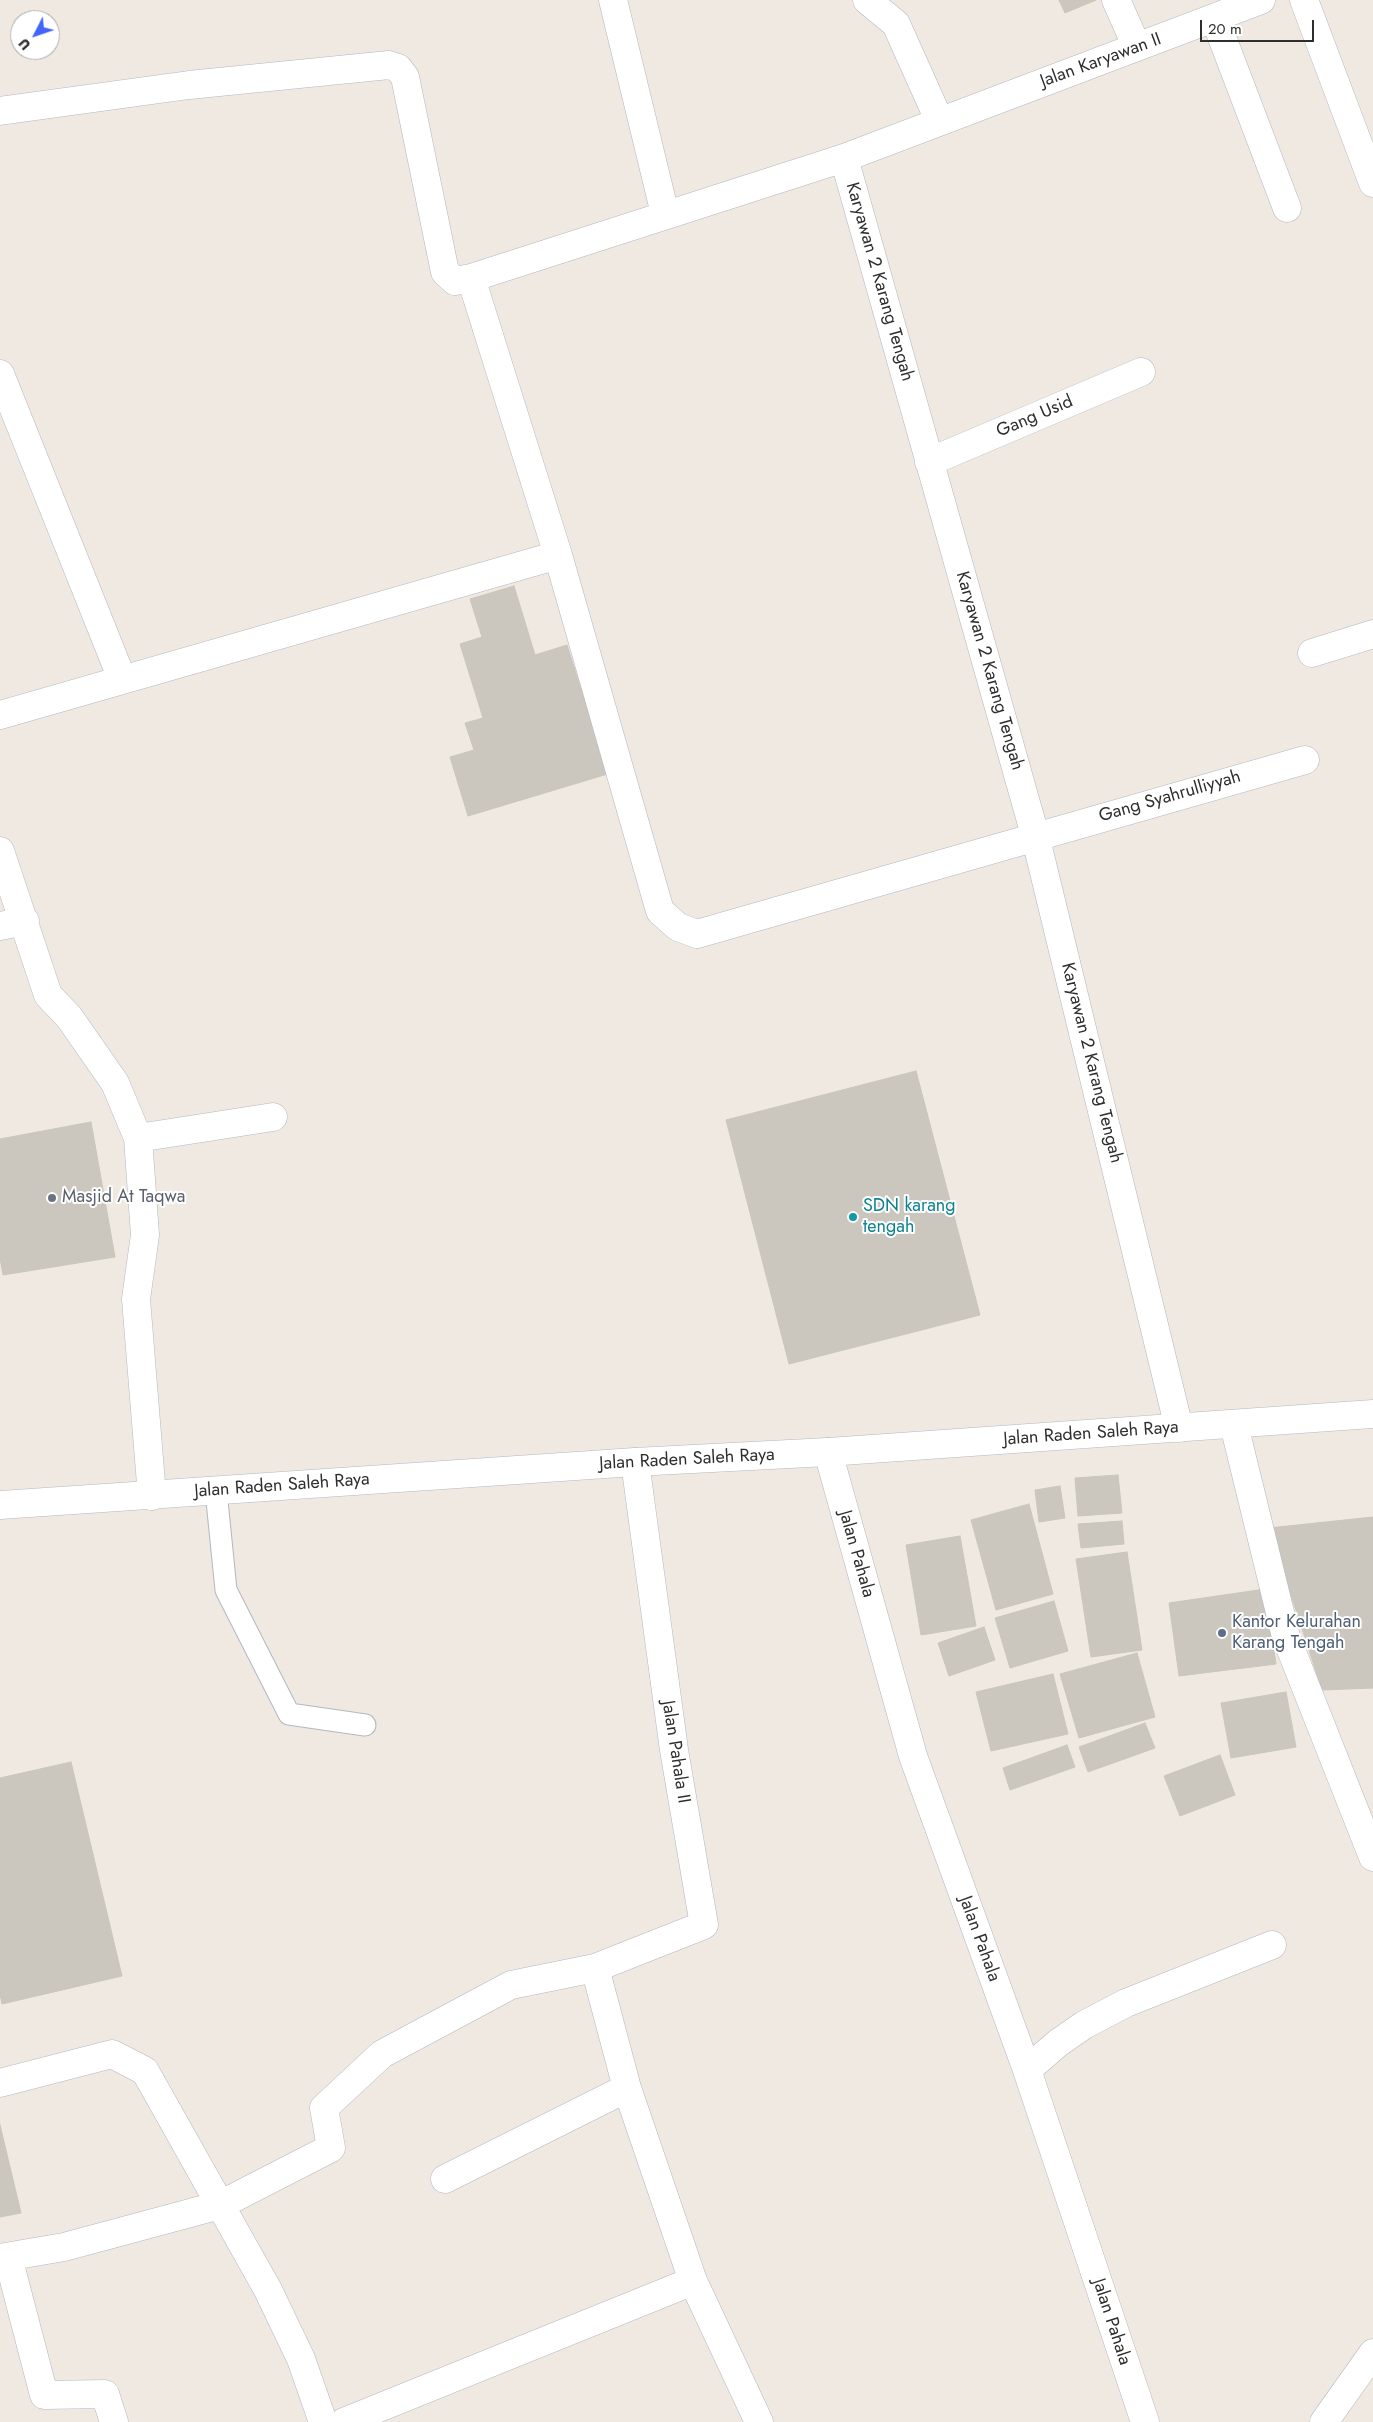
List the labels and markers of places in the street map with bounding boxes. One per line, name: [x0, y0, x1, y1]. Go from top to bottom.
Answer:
place label: Masjid At Taqwa: [62, 1187, 185, 1209]
marker: Masjid At Taqwa: [46, 1192, 58, 1204]
place label: SDN karang tengah: [863, 1196, 956, 1238]
marker: SDN karang tengah: [847, 1211, 859, 1223]
place label: Kantor Kelurahan Karang Tengah: [1232, 1612, 1361, 1655]
marker: Kantor Kelurahan Karang Tengah: [1216, 1627, 1228, 1639]

